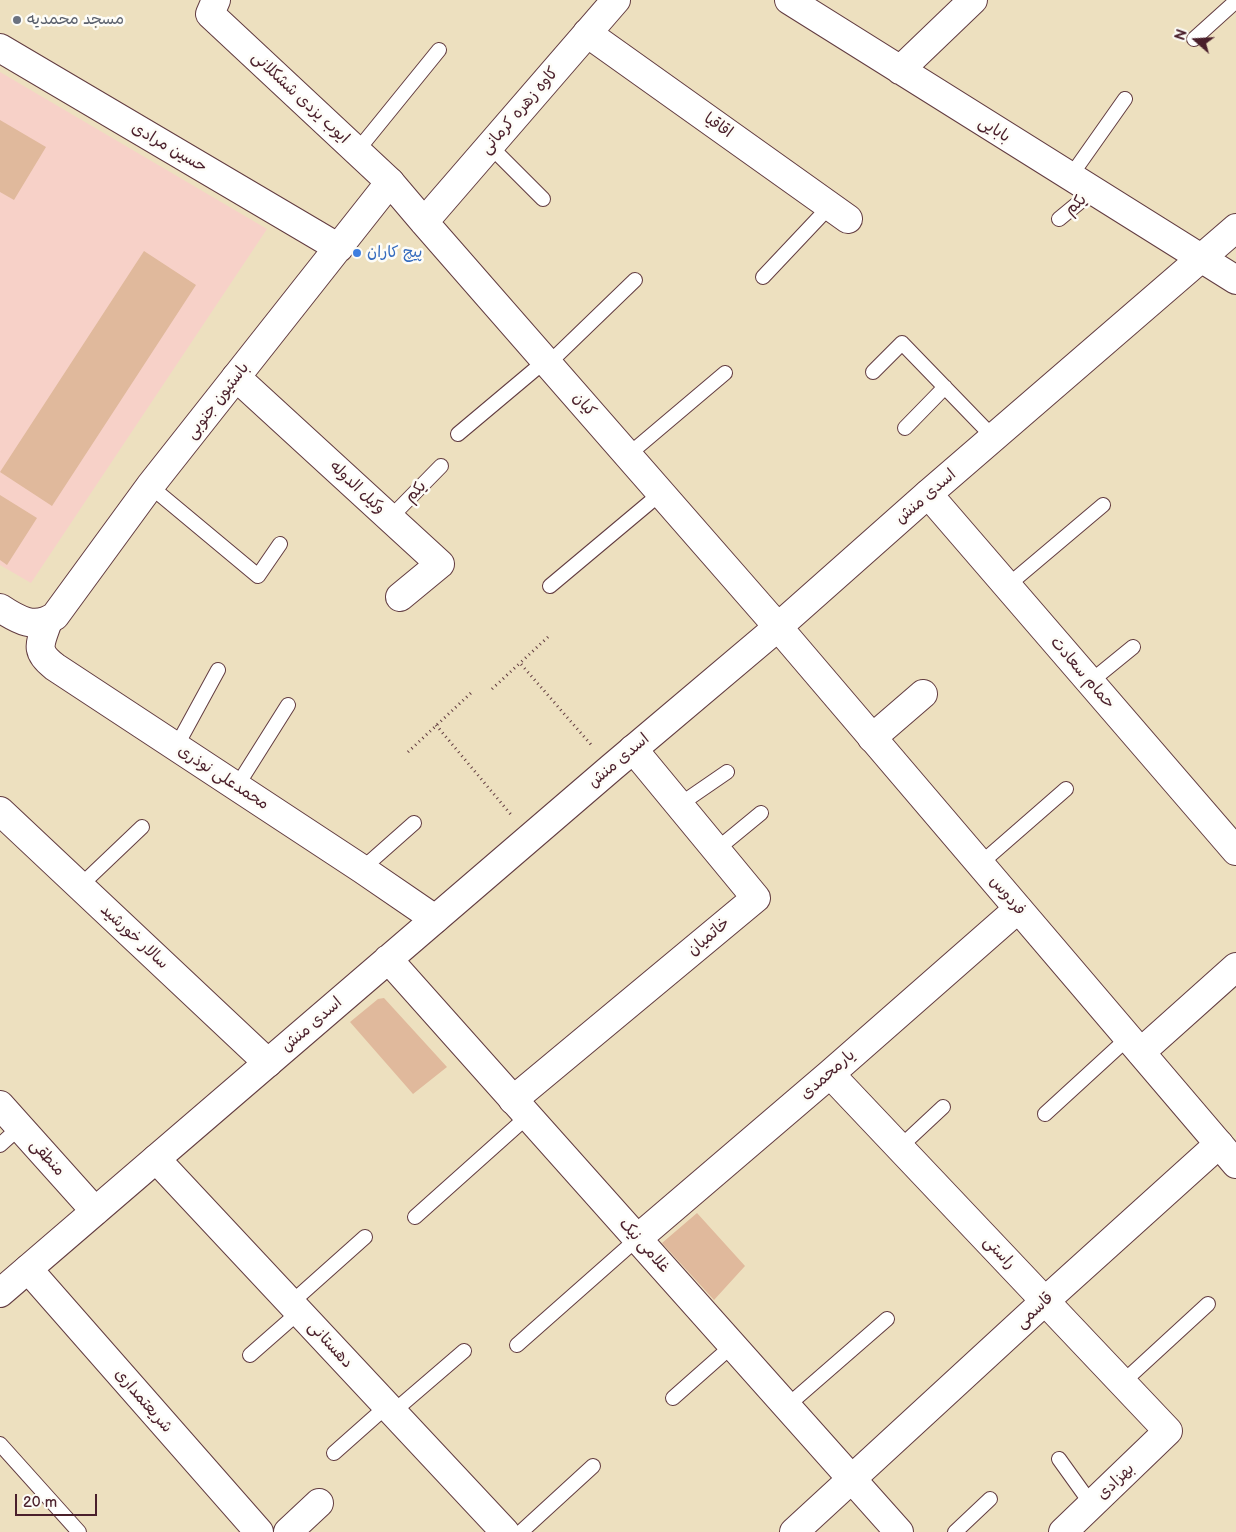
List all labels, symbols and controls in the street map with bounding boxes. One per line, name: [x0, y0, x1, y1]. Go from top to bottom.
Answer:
place label: مسجد محمدیه: [27, 10, 124, 30]
marker: مسجد محمدیه: [11, 14, 23, 26]
north arrow: [1171, 15, 1221, 65]
text: N: [1172, 27, 1191, 43]
street label: ایوب یزدی ششکلانی: [247, 48, 353, 148]
street label: کاوه زهره کرمانی: [477, 64, 563, 158]
street label: اقاقیا: [700, 109, 736, 143]
street label: بابایی: [975, 113, 1013, 147]
street label: حسین مرادی: [128, 119, 210, 177]
street label: یکم: [1061, 190, 1091, 220]
place label: پیچ کاران: [367, 243, 422, 263]
marker: پیچ کاران: [351, 247, 363, 259]
street label: باستیون جنوبی: [182, 359, 254, 443]
street label: کیان: [568, 389, 600, 421]
street label: وکیل الدوله: [325, 457, 389, 519]
street label: اسدی منش: [892, 465, 960, 529]
street label: یکم: [401, 477, 431, 507]
street label: حمام سعادت: [1046, 633, 1118, 713]
street label: اسدی منش: [584, 730, 654, 792]
street label: محمدعلی نوذری: [174, 741, 272, 815]
street label: فردوس: [985, 872, 1029, 920]
street label: سالار خورشید: [96, 901, 172, 973]
street label: خاتمیان: [684, 914, 734, 960]
street label: اسدی منش: [278, 993, 346, 1057]
street label: یارمحمدی: [797, 1046, 859, 1104]
street label: منطقی: [25, 1136, 69, 1180]
street label: غلامی نیک: [615, 1215, 673, 1277]
street label: راستی: [979, 1232, 1019, 1274]
street label: قاسمی: [1012, 1289, 1058, 1333]
street label: دهستانی: [304, 1318, 356, 1372]
street label: شریعتمداری: [110, 1365, 176, 1437]
street label: بهزادی: [1093, 1460, 1139, 1504]
scale bar: [18, 1484, 100, 1516]
text: 20 m: [23, 1493, 57, 1512]

